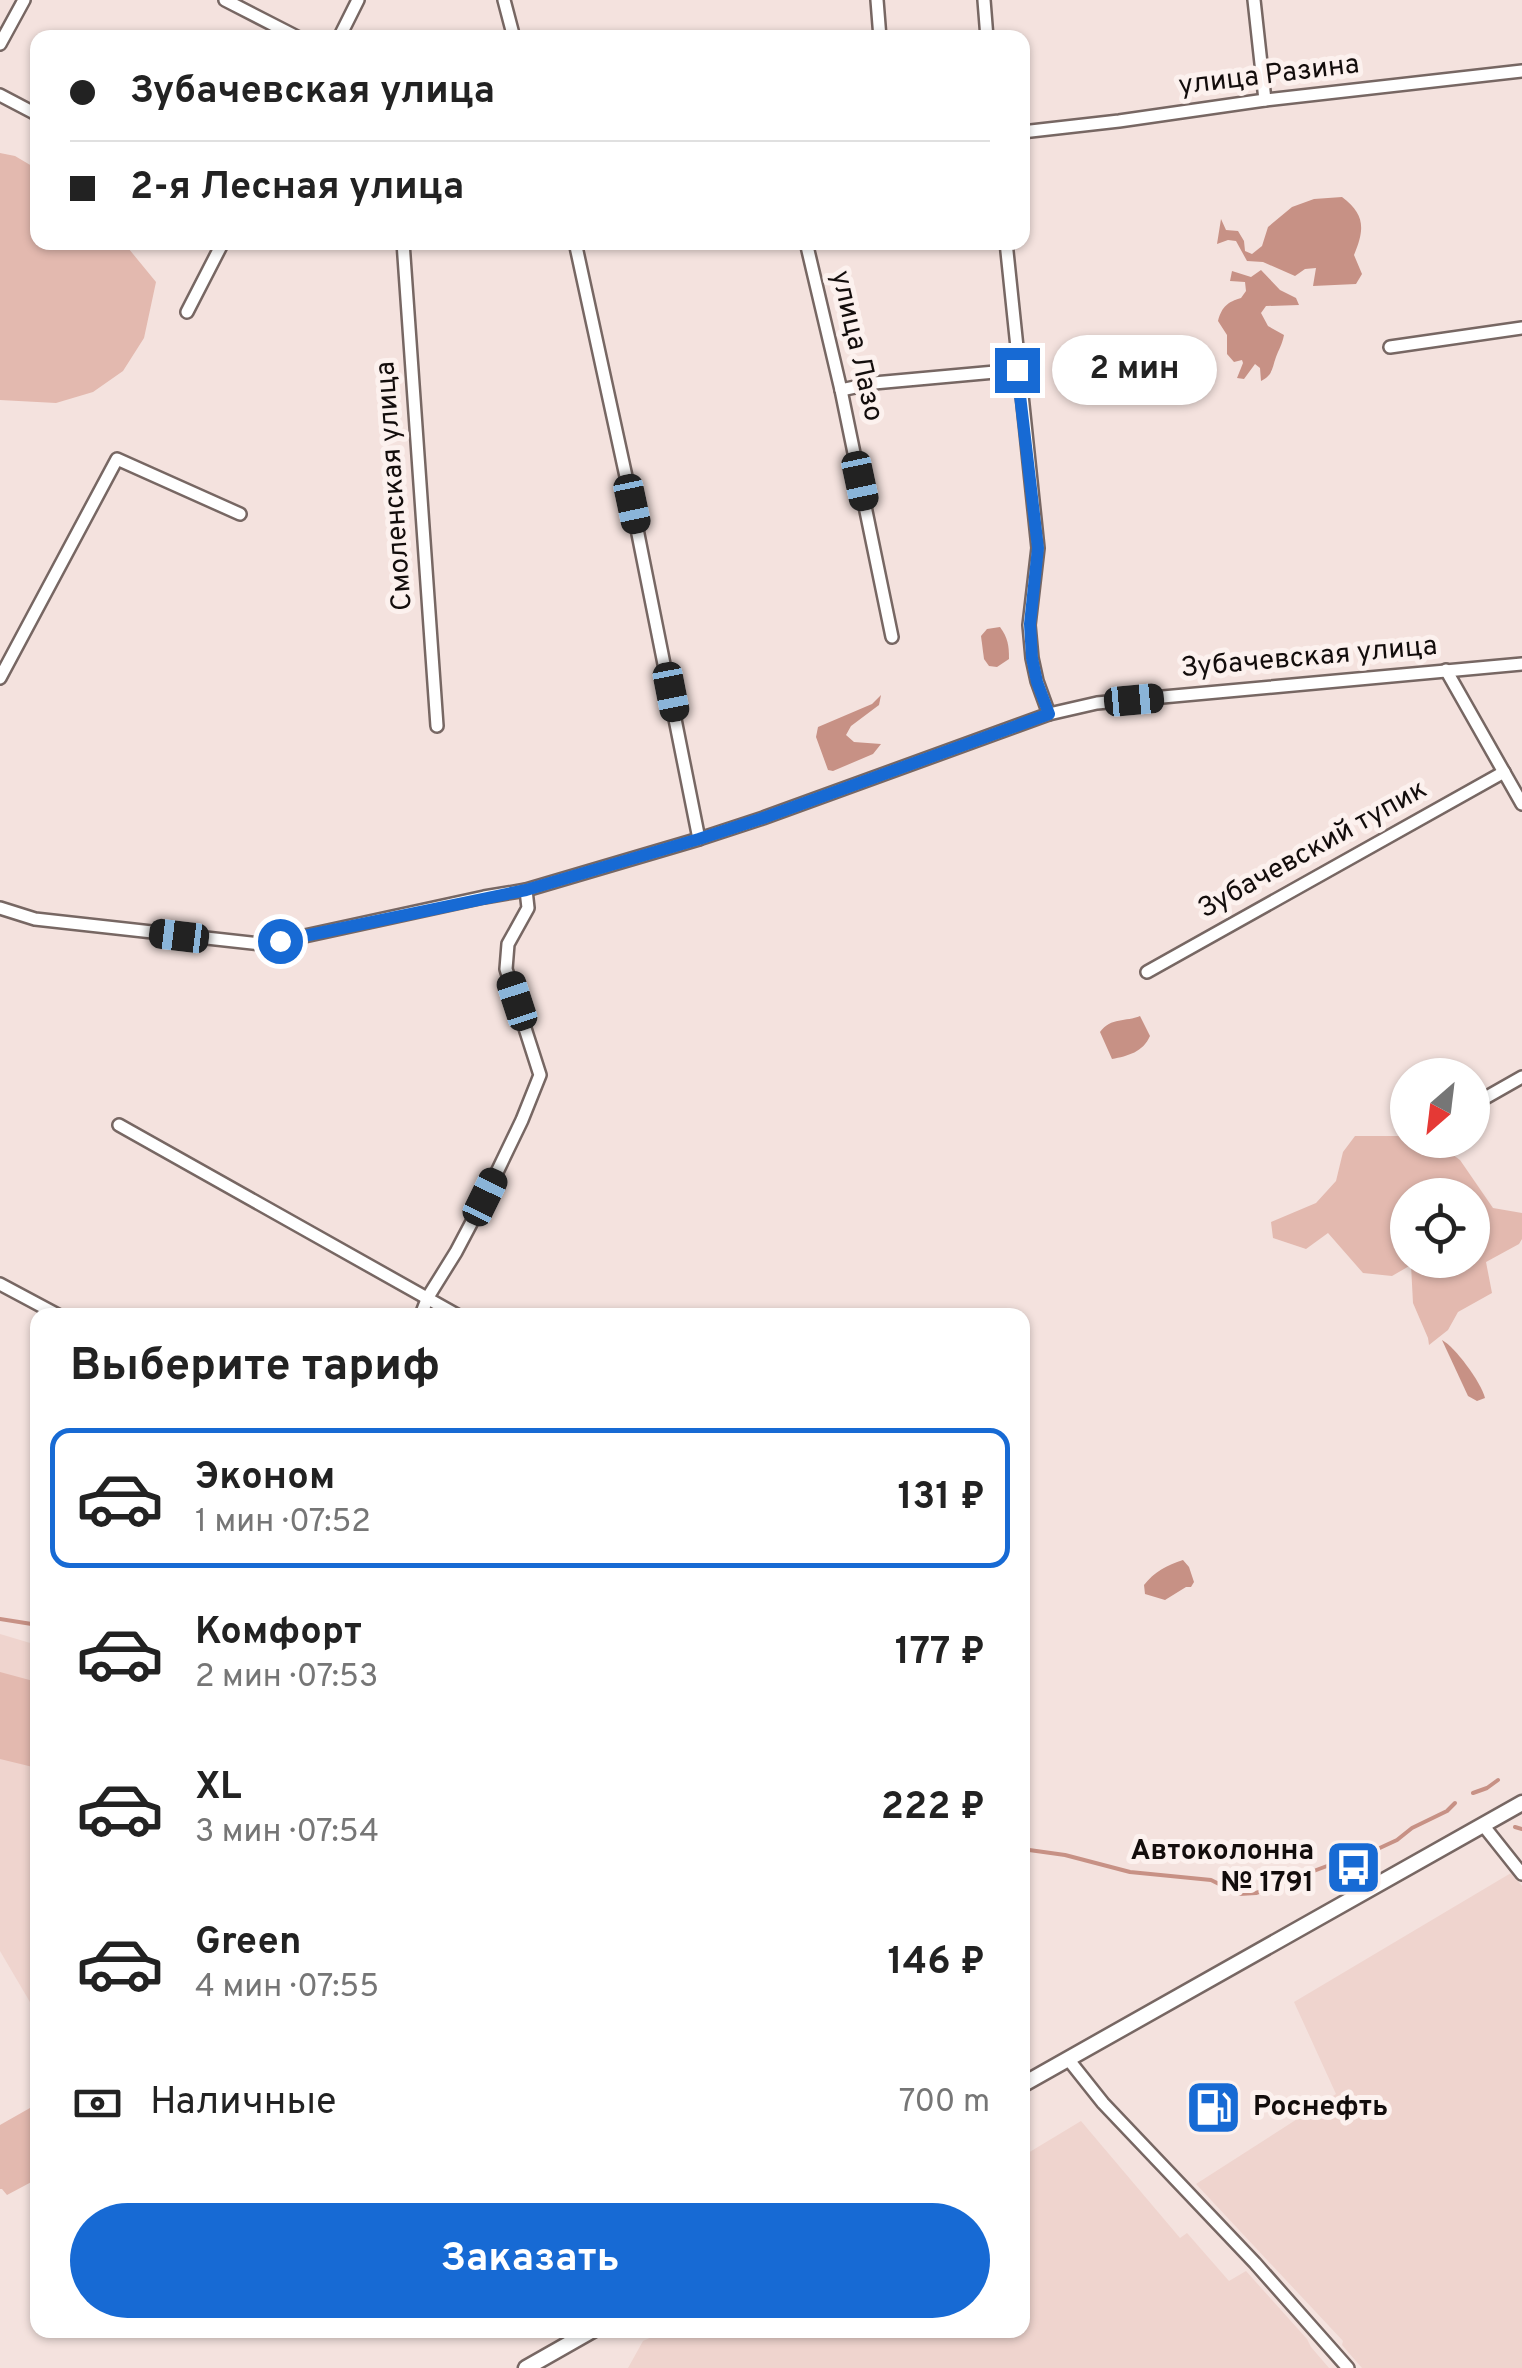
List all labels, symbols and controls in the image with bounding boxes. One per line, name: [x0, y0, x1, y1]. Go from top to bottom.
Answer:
street label: улица Разина: [1176, 47, 1362, 105]
text: Зубачевская улица: [130, 68, 495, 117]
text: 2-я Лесная улица: [130, 164, 464, 213]
street label: улица Лазо: [821, 267, 891, 425]
callout: 2 мин: [1052, 335, 1217, 405]
route end: [995, 348, 1040, 393]
text: 2 мин: [1090, 350, 1179, 390]
street label: Смоленская улица: [368, 360, 422, 612]
car: [839, 449, 881, 513]
car: [611, 472, 653, 536]
street label: Зубачевская улица: [1179, 629, 1439, 687]
car: [651, 660, 691, 724]
car: [1103, 682, 1165, 718]
street label: Зубачевский тупик: [1192, 772, 1434, 928]
car: [147, 917, 211, 955]
route start: [258, 919, 303, 964]
car: [493, 968, 541, 1034]
north arrow: [1390, 1058, 1490, 1158]
map controls: [1390, 1058, 1490, 1278]
car: [458, 1163, 512, 1231]
button: locate: [1390, 1178, 1490, 1278]
text: Выберите тариф: [70, 1339, 440, 1396]
icon: car: [75, 1453, 165, 1543]
text: Эконом: [195, 1454, 335, 1503]
text: 131 ₽: [897, 1474, 985, 1523]
text: 1 мин · 07:52: [195, 1503, 371, 1543]
icon: car: [75, 1608, 165, 1698]
text: Комфорт: [195, 1609, 362, 1658]
text: 177 ₽: [895, 1629, 985, 1678]
text: 2 мин · 07:53: [195, 1658, 378, 1698]
icon: car: [75, 1763, 165, 1853]
text: XL: [195, 1764, 242, 1813]
text: 222 ₽: [881, 1784, 985, 1833]
text: 3 мин · 07:54: [195, 1813, 379, 1853]
place label: Автоколонна № 1791: [1131, 1834, 1314, 1902]
bus stop icon: Автоколонна № 1791: [1323, 1838, 1383, 1898]
icon: car: [75, 1918, 165, 2008]
text: Green: [195, 1919, 301, 1968]
text: 146 ₽: [888, 1939, 985, 1988]
text: 4 мин · 07:55: [195, 1968, 379, 2008]
icon: cash: [70, 2076, 125, 2131]
fuel station icon: Роснефть: [1184, 2078, 1244, 2138]
text: Наличные: [150, 2079, 337, 2128]
text: 700 m: [899, 2083, 990, 2123]
place label: Роснефть: [1253, 2090, 1388, 2126]
button: Заказать: [70, 2203, 990, 2318]

